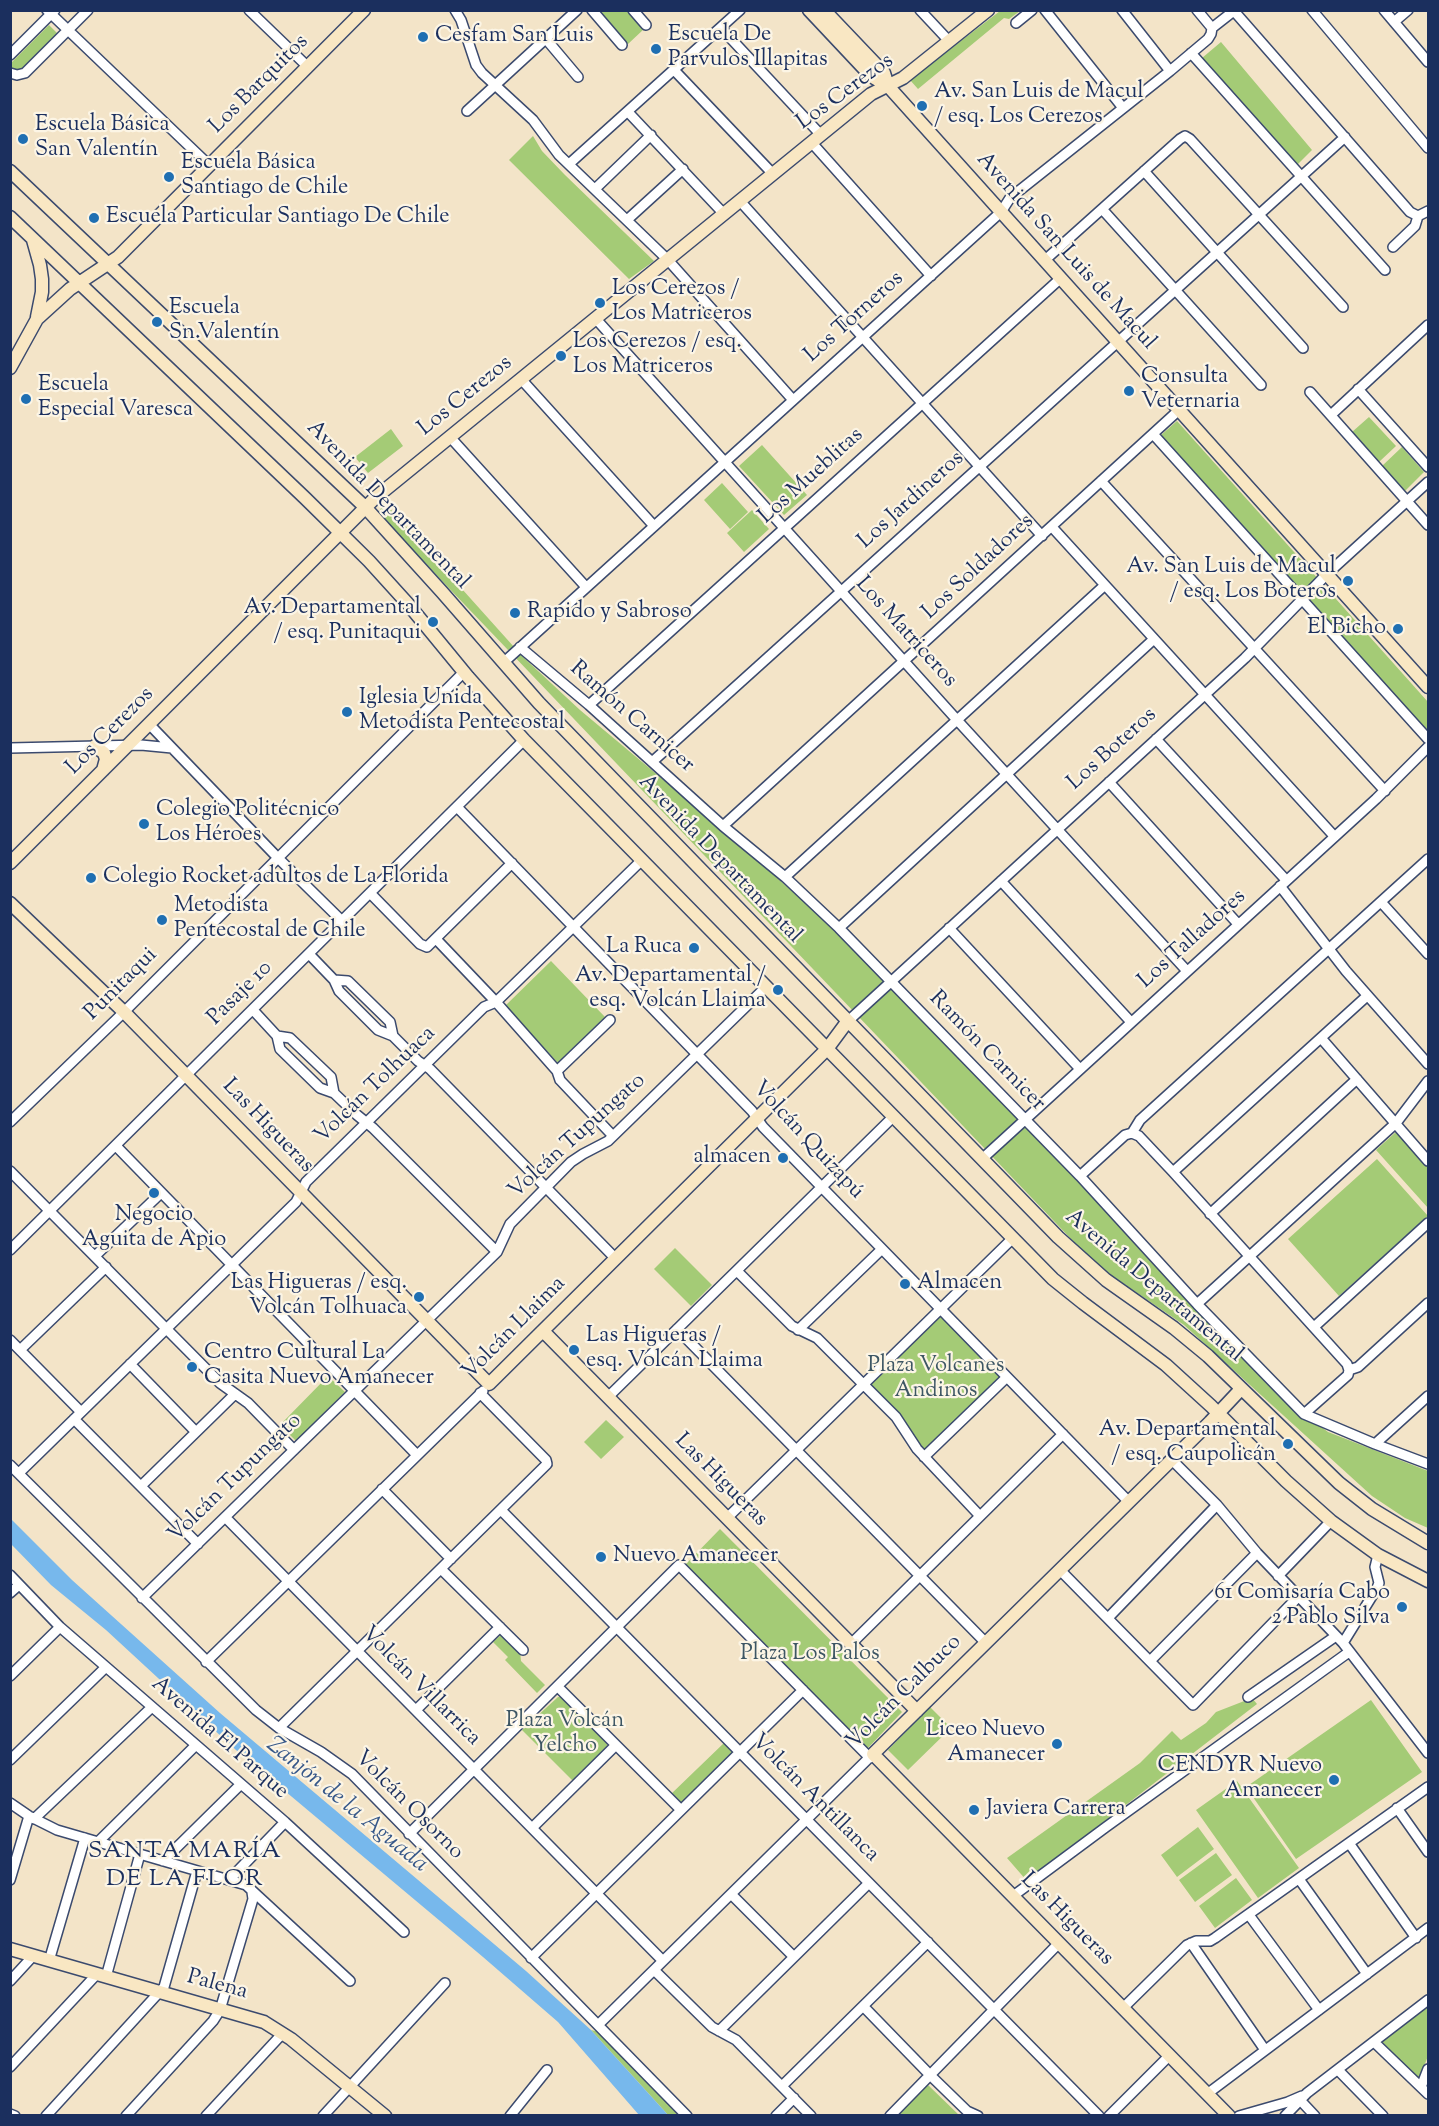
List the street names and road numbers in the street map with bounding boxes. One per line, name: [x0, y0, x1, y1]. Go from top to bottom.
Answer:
street label: Los Barquitos: [205, 30, 315, 140]
street label: Los Cerezos: [792, 49, 900, 137]
street label: Avenida San Luis de Macul: [969, 148, 1161, 356]
street label: Los Torneros: [800, 267, 910, 369]
street label: Los Cerezos: [414, 351, 518, 443]
street label: Avenida Departamental: [300, 416, 474, 596]
street label: Los Mueblitas: [754, 423, 870, 531]
street label: Los Jardineros: [853, 446, 971, 556]
street label: Los Soldadores: [918, 510, 1040, 626]
street label: Los Matriceros: [848, 572, 962, 694]
street label: Ramón Carnicer: [563, 657, 699, 779]
street label: Los Cerezos: [62, 683, 160, 781]
street label: Los Boteros: [1063, 703, 1163, 797]
street label: Avenida Departamental: [632, 770, 806, 950]
street label: Los Talladores: [1134, 885, 1252, 995]
street label: Punitaqui: [80, 943, 164, 1027]
street label: Pasaje 10: [203, 956, 279, 1032]
street label: Ramón Carnicer: [922, 986, 1050, 1118]
street label: Volcán Tolhuaca: [310, 1022, 442, 1150]
street label: Volcán Tupungato: [504, 1069, 652, 1205]
street label: Las Higueras: [215, 1074, 319, 1180]
street label: Volcán Quizapú: [746, 1077, 868, 1205]
street label: Avenida Departamental: [1059, 1205, 1247, 1369]
street label: Volcán Llaima: [458, 1272, 572, 1386]
street label: Volcán Tupungato: [164, 1409, 308, 1549]
street label: Las Higueras: [668, 1429, 772, 1533]
street label: Volcán Villarrica: [355, 1622, 485, 1752]
street label: Volcán Calbuco: [842, 1630, 968, 1756]
street label: Avenida El Parque: [145, 1672, 293, 1806]
street label: Volcán Antillanca: [744, 1729, 884, 1869]
street label: Volcán Osorno: [348, 1746, 468, 1866]
street label: Las Higueras: [1014, 1868, 1118, 1972]
street label: Palena: [184, 1965, 250, 2007]

